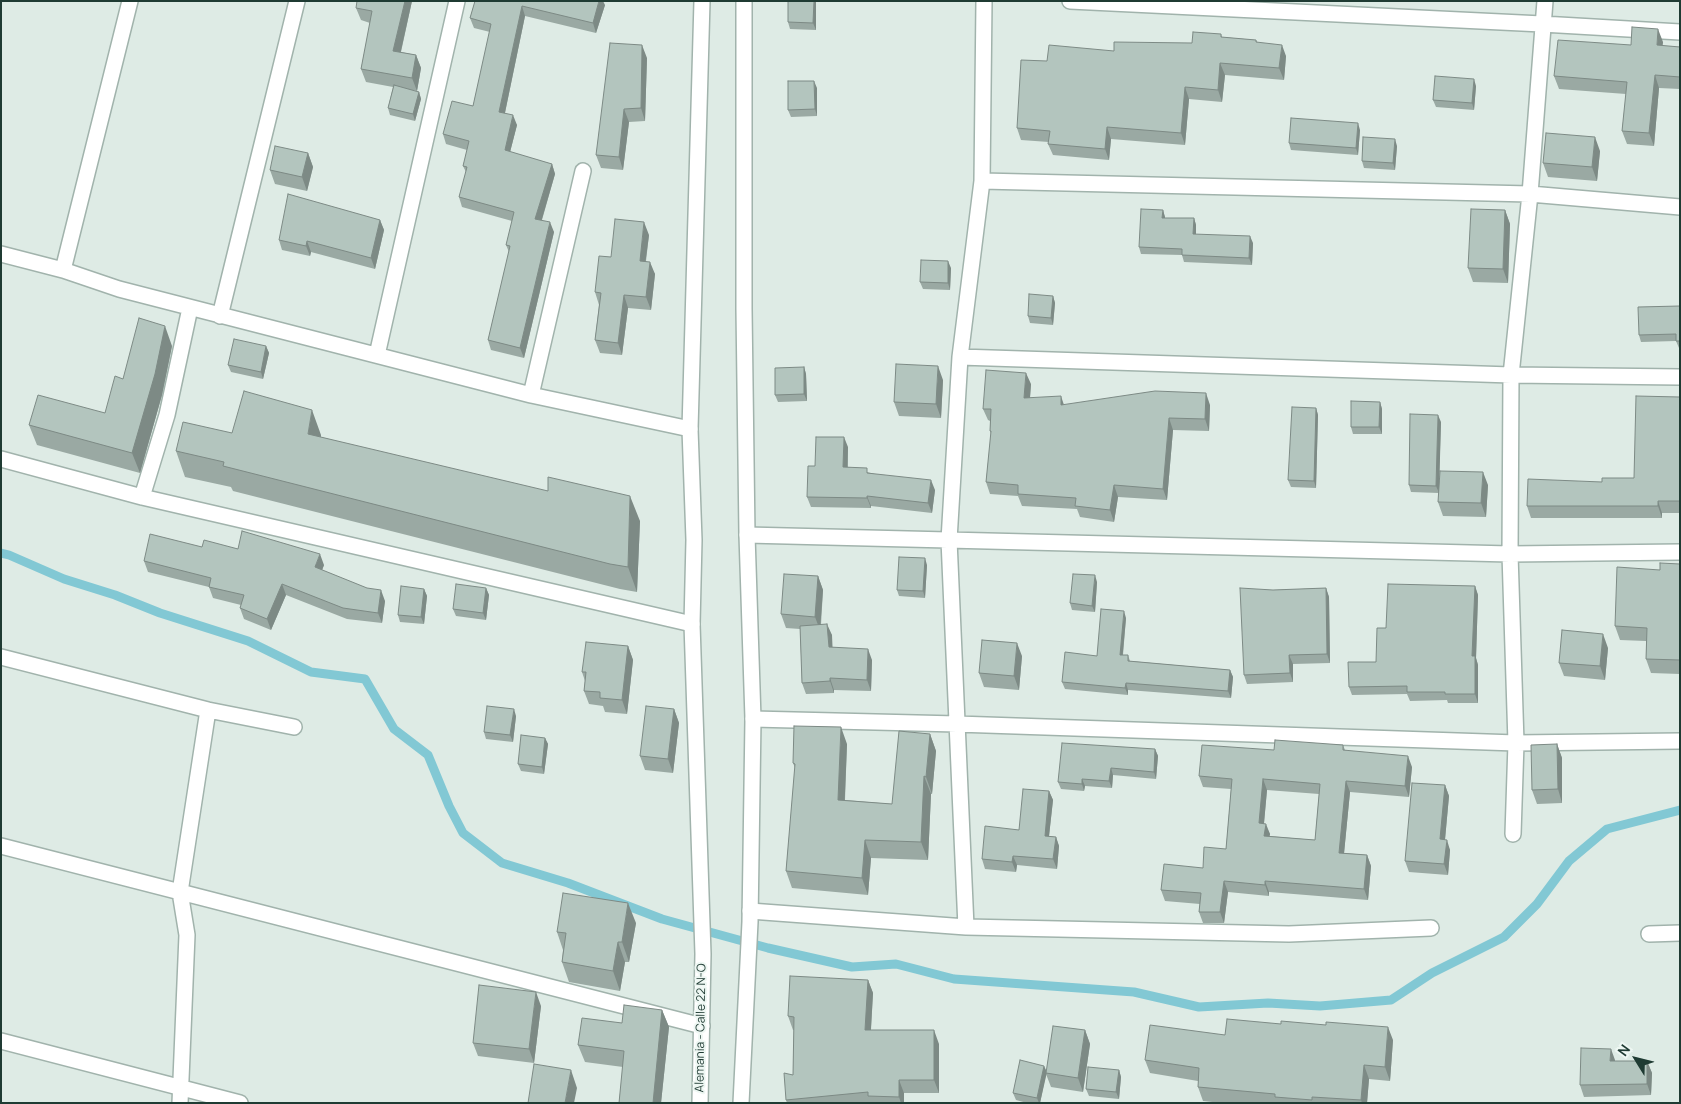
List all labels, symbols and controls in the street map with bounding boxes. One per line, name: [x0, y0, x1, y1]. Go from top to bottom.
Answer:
street label: Alemania - Calle 22 N-O: [693, 963, 709, 1093]
north arrow: [1611, 1034, 1661, 1084]
text: N: [1613, 1040, 1634, 1060]

